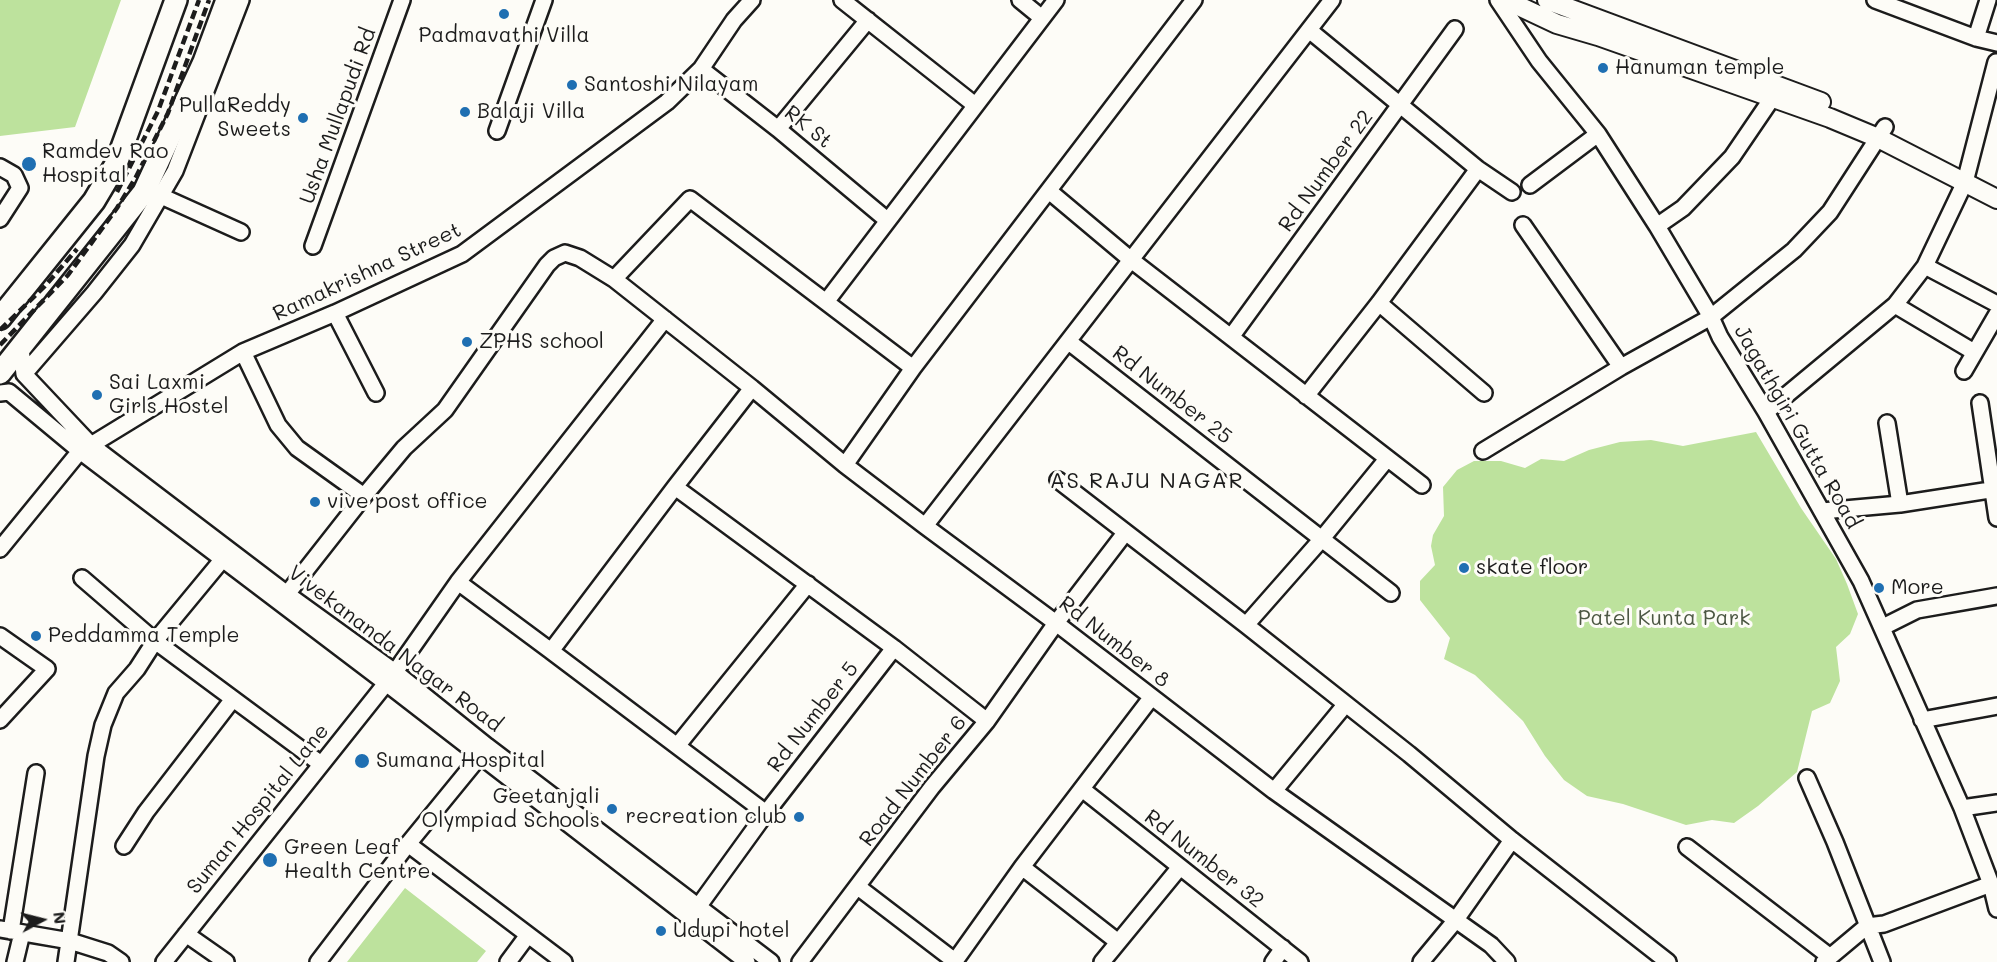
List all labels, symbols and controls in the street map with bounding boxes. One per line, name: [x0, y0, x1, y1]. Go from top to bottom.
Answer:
marker: Padmavathi Villa: [497, 7, 511, 21]
place label: Padmavathi Villa: [418, 23, 590, 49]
street label: Usha Mullapudi Rd: [294, 25, 382, 207]
place label: Hanuman temple: [1615, 55, 1785, 81]
marker: Hanuman temple: [1596, 61, 1610, 75]
place label: Santoshi Nilayam: [584, 72, 758, 98]
marker: Santoshi Nilayam: [565, 78, 579, 92]
place label: PullaReddy Sweets: [179, 93, 291, 143]
place label: Balaji Villa: [477, 99, 585, 125]
street label: RK St: [779, 100, 837, 154]
marker: Balaji Villa: [458, 105, 472, 119]
street label: Rd Number 22: [1273, 105, 1379, 237]
marker: PullaReddy Sweets: [296, 111, 310, 125]
place label: Ramdev Rao Hospital: [42, 139, 168, 189]
marker: Ramdev Rao Hospital: [20, 155, 38, 173]
street label: Ramakrishna Street: [269, 217, 465, 327]
street label: Jagathgiri Gutta Road: [1728, 321, 1866, 533]
place label: ZPHS school: [479, 329, 604, 355]
marker: ZPHS school: [460, 335, 474, 349]
street label: Rd Number 25: [1107, 340, 1237, 450]
place label: Sai Laxmi Girls Hostel: [109, 370, 229, 420]
marker: Sai Laxmi Girls Hostel: [90, 388, 104, 402]
district label: AS RAJU NAGAR: [1050, 468, 1244, 494]
place label: vive post office: [327, 489, 488, 515]
marker: vive post office: [308, 495, 322, 509]
place label: skate floor: [1476, 555, 1588, 581]
street label: Vivekananda Nagar Road: [283, 560, 507, 738]
marker: skate floor: [1457, 561, 1471, 575]
place label: More: [1891, 575, 1944, 601]
marker: More: [1872, 581, 1886, 595]
street label: Rd Number 8: [1054, 591, 1174, 693]
park label: Patel Kunta Park: [1578, 606, 1750, 632]
place label: Peddamma Temple: [48, 623, 239, 649]
marker: Peddamma Temple: [29, 629, 43, 643]
street label: Rd Number 5: [762, 657, 864, 777]
street label: Road Number 6: [854, 711, 972, 851]
street label: Suman Hospital Lane: [182, 719, 334, 899]
place label: Sumana Hospital: [376, 748, 545, 774]
marker: Sumana Hospital: [353, 752, 371, 770]
place label: Geetanjali Olympiad Schools: [422, 784, 600, 834]
marker: Geetanjali Olympiad Schools: [605, 802, 619, 816]
place label: recreation club: [626, 804, 787, 830]
street label: Rd Number 32: [1139, 804, 1269, 914]
marker: recreation club: [792, 810, 806, 824]
place label: Green Leaf Health Centre: [284, 835, 431, 885]
marker: Green Leaf Health Centre: [261, 851, 279, 869]
north arrow: [12, 890, 72, 950]
text: N: [49, 910, 72, 925]
place label: Udupi hotel: [673, 918, 790, 944]
marker: Udupi hotel: [654, 924, 668, 938]

